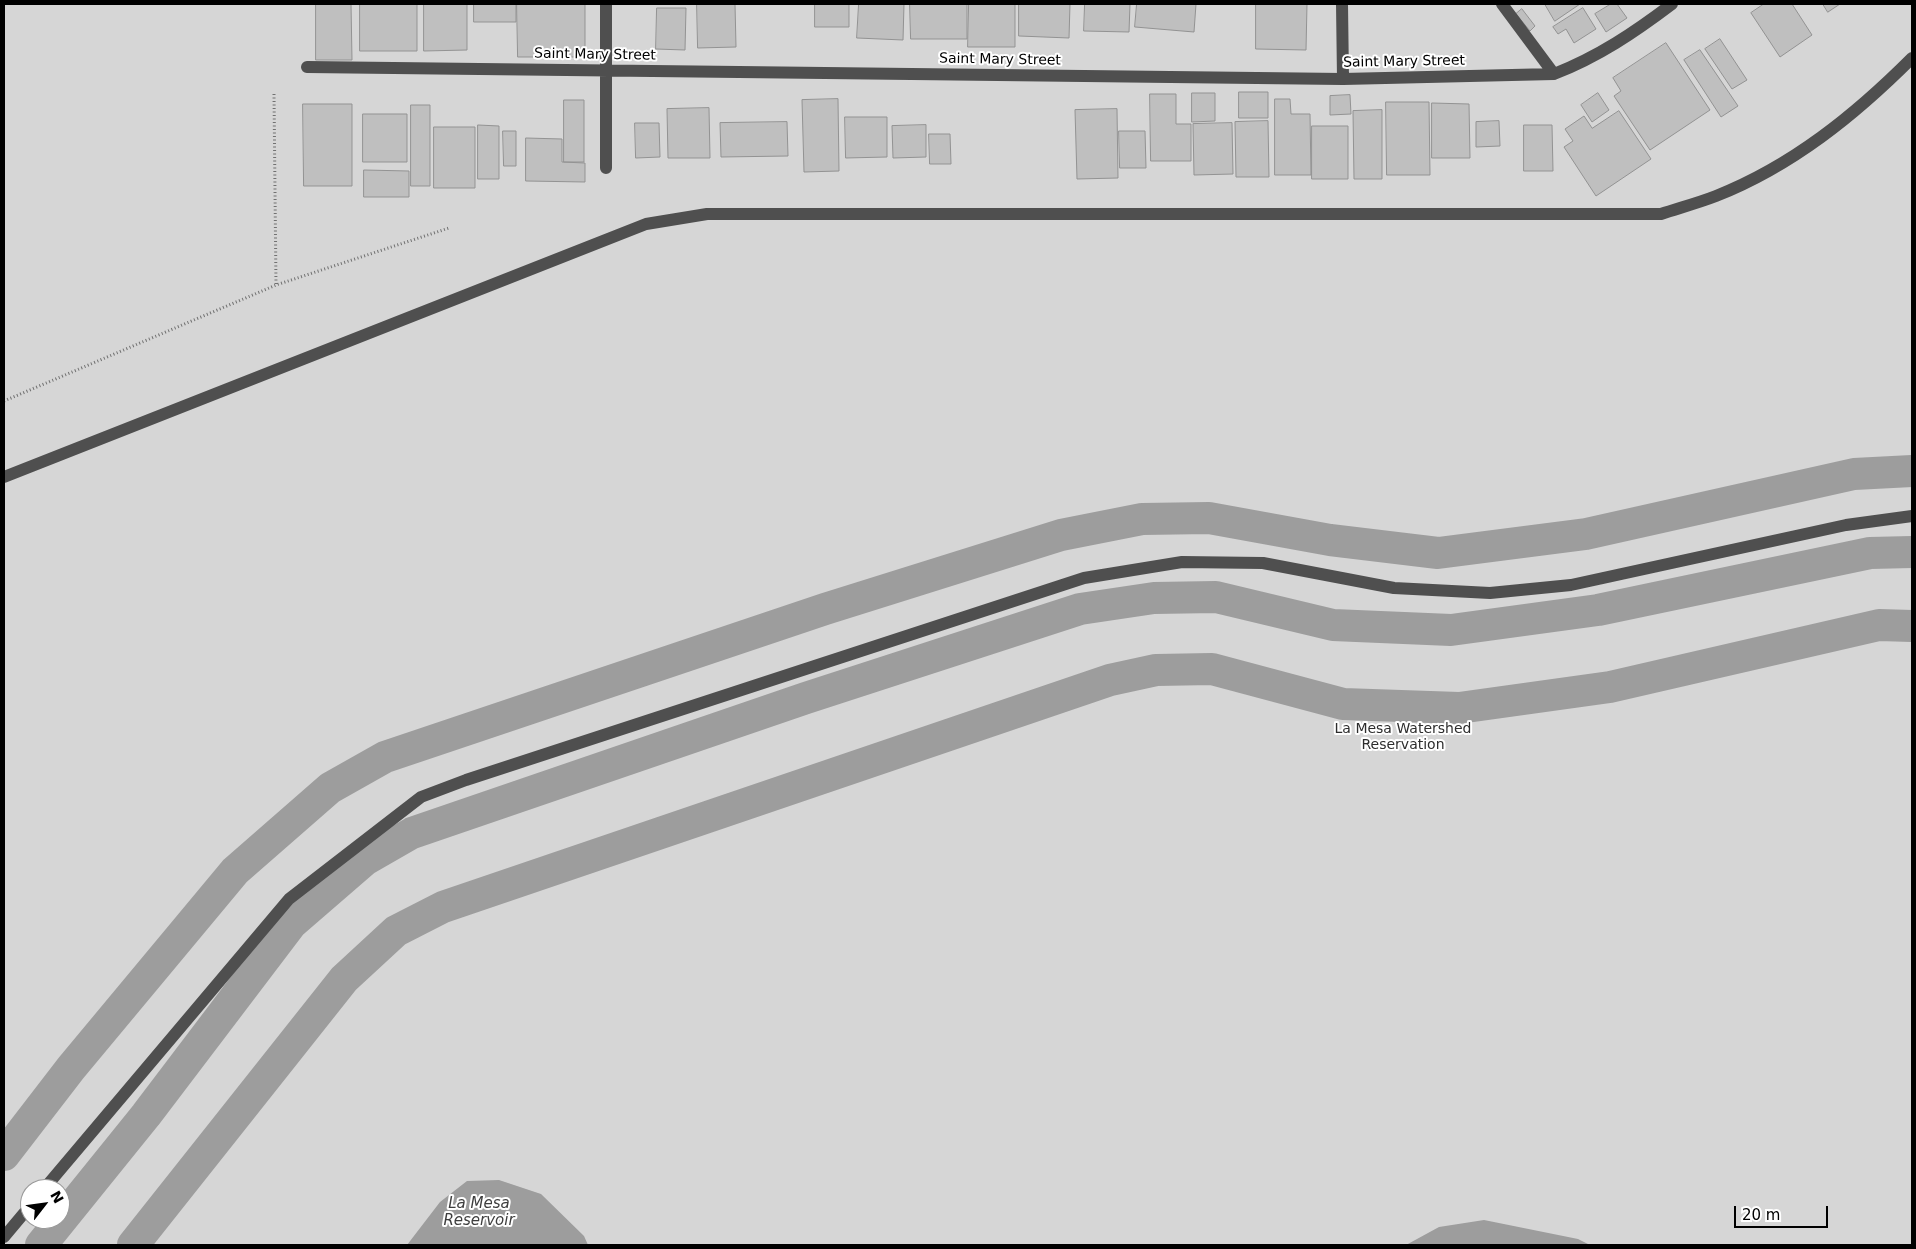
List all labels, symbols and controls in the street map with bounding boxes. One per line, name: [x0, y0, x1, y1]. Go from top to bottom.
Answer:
street label: Saint Mary Street: [534, 46, 656, 64]
street label: Saint Mary Street: [939, 51, 1061, 69]
street label: Saint Mary Street: [1343, 53, 1465, 71]
park label: La Mesa Watershed Reservation: [1335, 721, 1471, 754]
north arrow: [20, 1179, 70, 1229]
text: N: [47, 1188, 67, 1206]
water label: La Mesa Reservoir: [443, 1195, 515, 1230]
scale bar: [1736, 1196, 1830, 1228]
text: 20 m: [1742, 1206, 1780, 1224]

